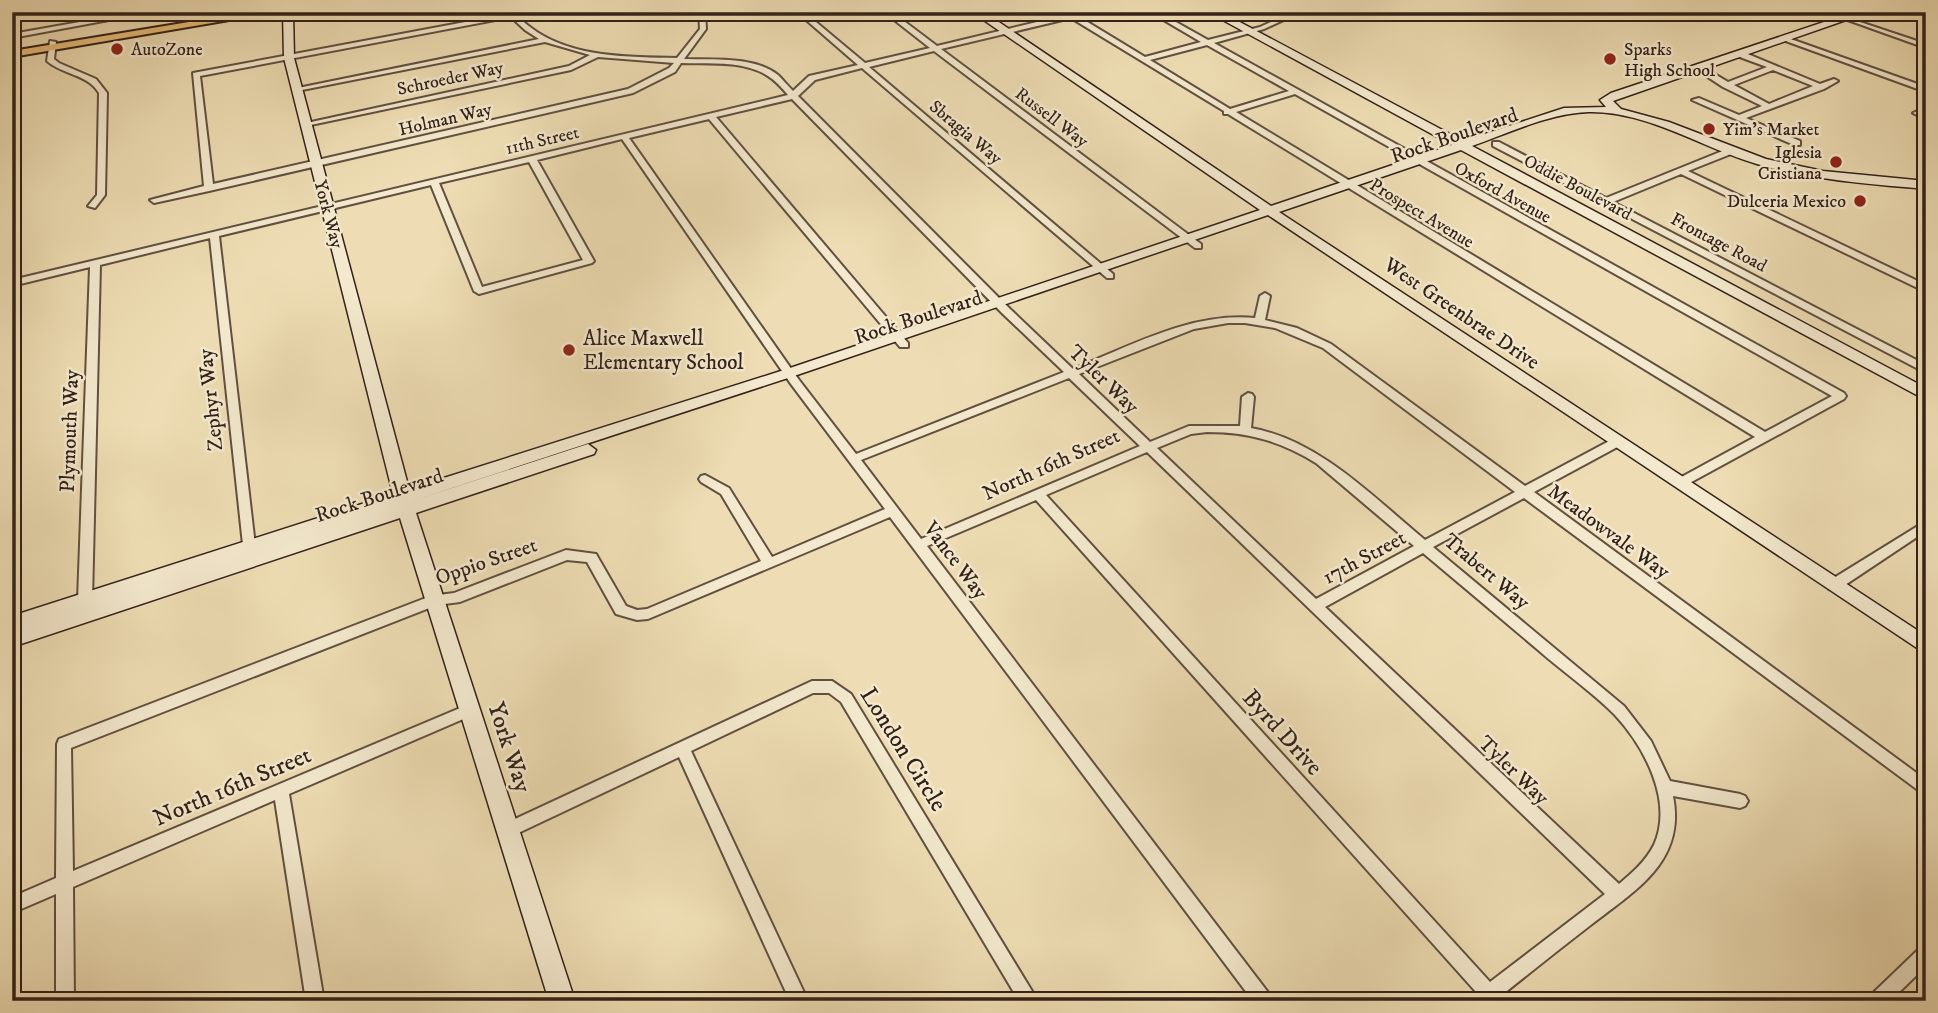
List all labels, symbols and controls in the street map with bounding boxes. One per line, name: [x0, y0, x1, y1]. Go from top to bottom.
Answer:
place label: AutoZone: [131, 39, 203, 61]
place label: Sparks High School: [1624, 39, 1716, 82]
marker: AutoZone: [109, 41, 125, 57]
marker: Sparks High School: [1602, 51, 1618, 67]
street label: Schroeder Way: [395, 57, 506, 101]
street label: Russell Way: [1010, 83, 1093, 153]
street label: Sbragia Way: [924, 96, 1007, 170]
street label: Holman Way: [397, 98, 494, 141]
street label: Rock Boulevard: [1387, 102, 1522, 170]
place label: Yim's Market: [1723, 119, 1820, 141]
marker: Yim's Market: [1701, 121, 1717, 137]
street label: 11th Street: [503, 122, 581, 160]
place label: Iglesia Cristiana: [1758, 142, 1822, 185]
street label: Oddie Boulevard: [1520, 150, 1635, 226]
marker: Iglesia Cristiana: [1828, 154, 1844, 170]
street label: Oxford Avenue: [1450, 157, 1555, 229]
street label: Prospect Avenue: [1365, 174, 1478, 254]
street label: York Way: [308, 178, 348, 251]
place label: Dulceria Mexico: [1727, 191, 1846, 213]
marker: Dulceria Mexico: [1852, 193, 1868, 209]
street label: Frontage Road: [1667, 208, 1770, 277]
street label: West Greenbrae Drive: [1378, 251, 1545, 376]
street label: Rock Boulevard: [851, 285, 986, 351]
place label: Alice Maxwell Elementary School: [583, 326, 744, 376]
street label: Tyler Way: [1062, 340, 1145, 421]
marker: Alice Maxwell Elementary School: [561, 342, 577, 358]
street label: Zephyr Way: [193, 347, 229, 452]
street label: Plymouth Way: [55, 368, 85, 493]
street label: North 16th Street: [979, 423, 1124, 507]
street label: Rock Boulevard: [312, 463, 447, 529]
street label: Meadowvale Way: [1542, 479, 1676, 586]
street label: Vance Way: [917, 516, 994, 606]
street label: 17th Street: [1318, 525, 1411, 591]
street label: Trabert Way: [1438, 528, 1536, 616]
street label: Oppio Street: [432, 532, 541, 591]
street label: London Circle: [853, 682, 953, 817]
street label: Byrd Drive: [1236, 683, 1329, 782]
street label: York Way: [480, 698, 538, 797]
street label: Tyler Way: [1472, 731, 1555, 812]
street label: North 16th Street: [149, 740, 316, 834]

